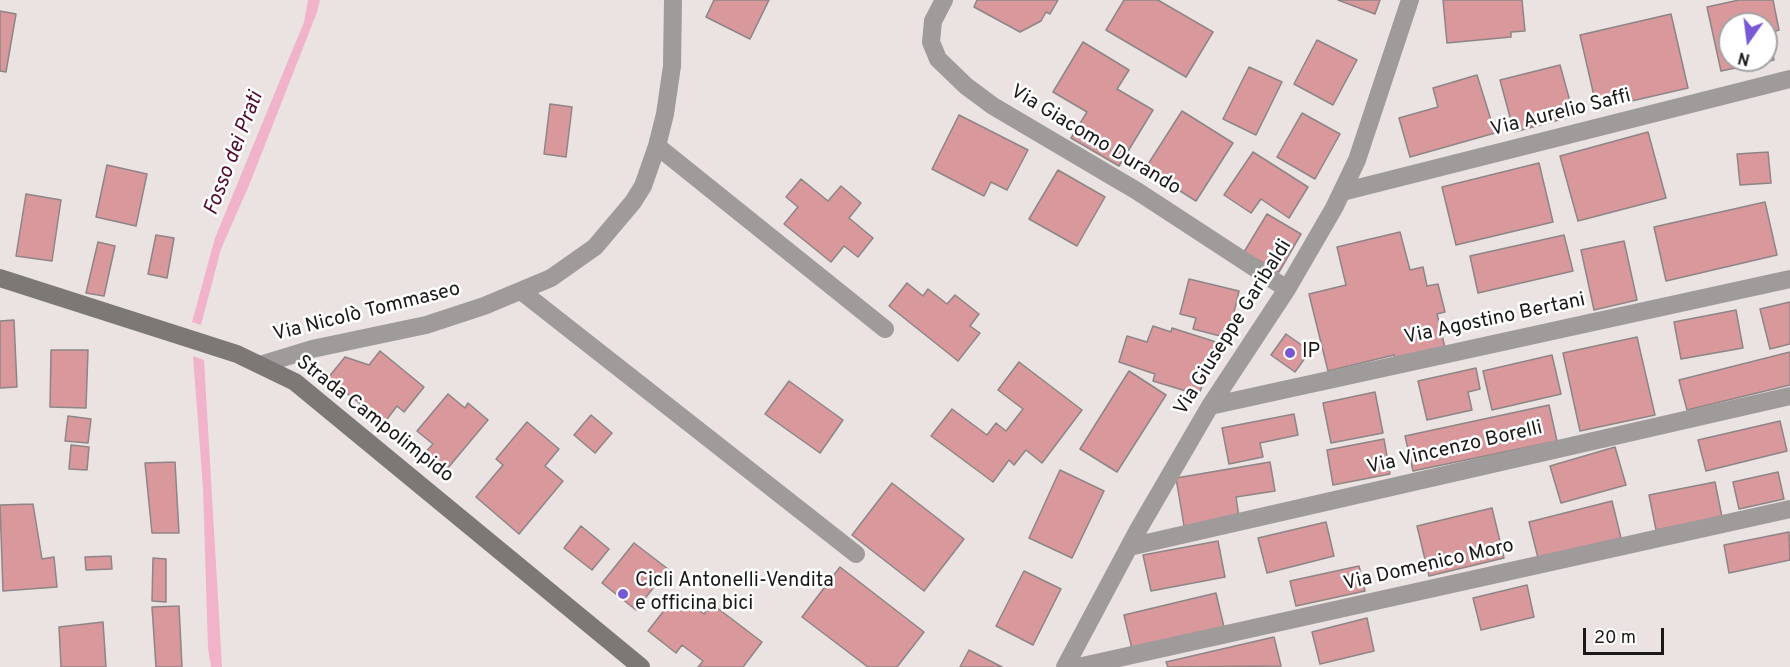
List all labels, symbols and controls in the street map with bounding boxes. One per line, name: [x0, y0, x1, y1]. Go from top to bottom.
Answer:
north arrow: [1718, 12, 1778, 72]
text: N: [1736, 46, 1752, 69]
street label: Via Giacomo Durando: [1005, 81, 1185, 201]
street label: Via Aurelio Saffi: [1488, 85, 1634, 143]
water label: Fosso dei Prati: [200, 89, 270, 219]
street label: Via Giuseppe Garibaldi: [1170, 236, 1298, 420]
street label: Via Nicolò Tommaseo: [271, 278, 463, 348]
street label: Via Agostino Bertani: [1402, 289, 1588, 351]
place label: IP: [1302, 341, 1320, 365]
marker: IP: [1283, 346, 1297, 360]
street label: Strada Campolimpido: [290, 351, 458, 489]
street label: Via Vincenzo Borelli: [1365, 417, 1545, 481]
street label: Via Domenico Moro: [1342, 535, 1516, 597]
place label: Cicli Antonelli-Vendita e officina bici: [635, 570, 834, 617]
marker: Cicli Antonelli-Vendita e officina bici: [616, 587, 630, 601]
scale bar: [1586, 616, 1667, 654]
text: 20 m: [1594, 627, 1636, 650]

